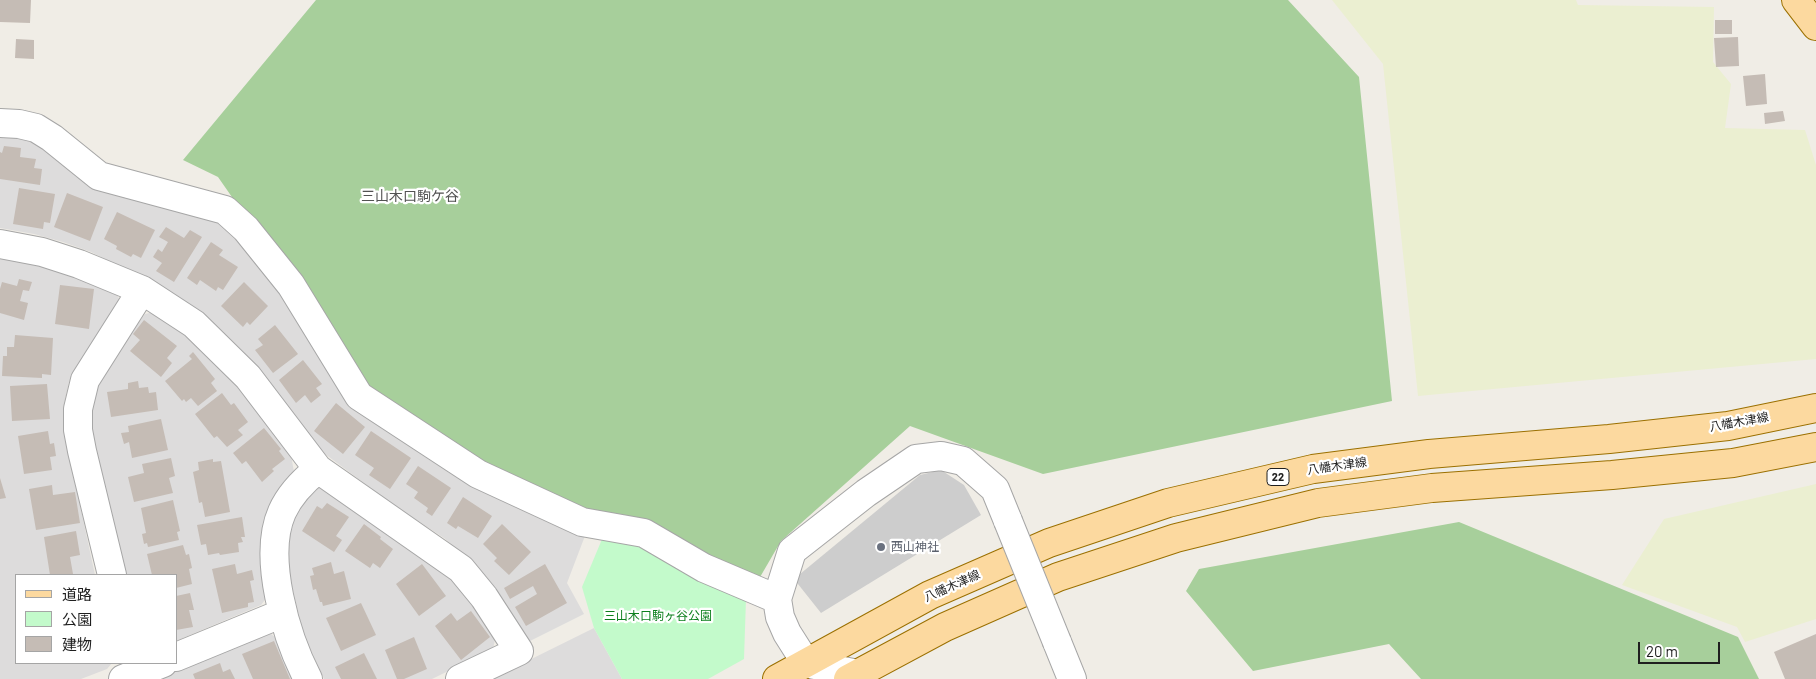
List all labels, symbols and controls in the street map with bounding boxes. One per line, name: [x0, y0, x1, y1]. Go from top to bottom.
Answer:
district label: 三山木口駒ケ谷: [361, 188, 459, 204]
street label: 八幡木津線: [1708, 410, 1770, 434]
street label: 八幡木津線: [1306, 455, 1368, 477]
road number: 22: [1267, 468, 1289, 486]
place label: 西山神社: [891, 540, 939, 554]
marker: 西山神社: [875, 541, 887, 553]
street label: 八幡木津線: [922, 567, 982, 605]
legend: [15, 574, 178, 664]
text: 道路: [62, 585, 92, 603]
park label: 三山木口駒ヶ谷公園: [604, 609, 712, 623]
text: 公園: [62, 610, 92, 628]
scale bar: [1641, 632, 1724, 664]
text: 建物: [62, 635, 92, 653]
text: 20 m: [1646, 642, 1678, 660]

